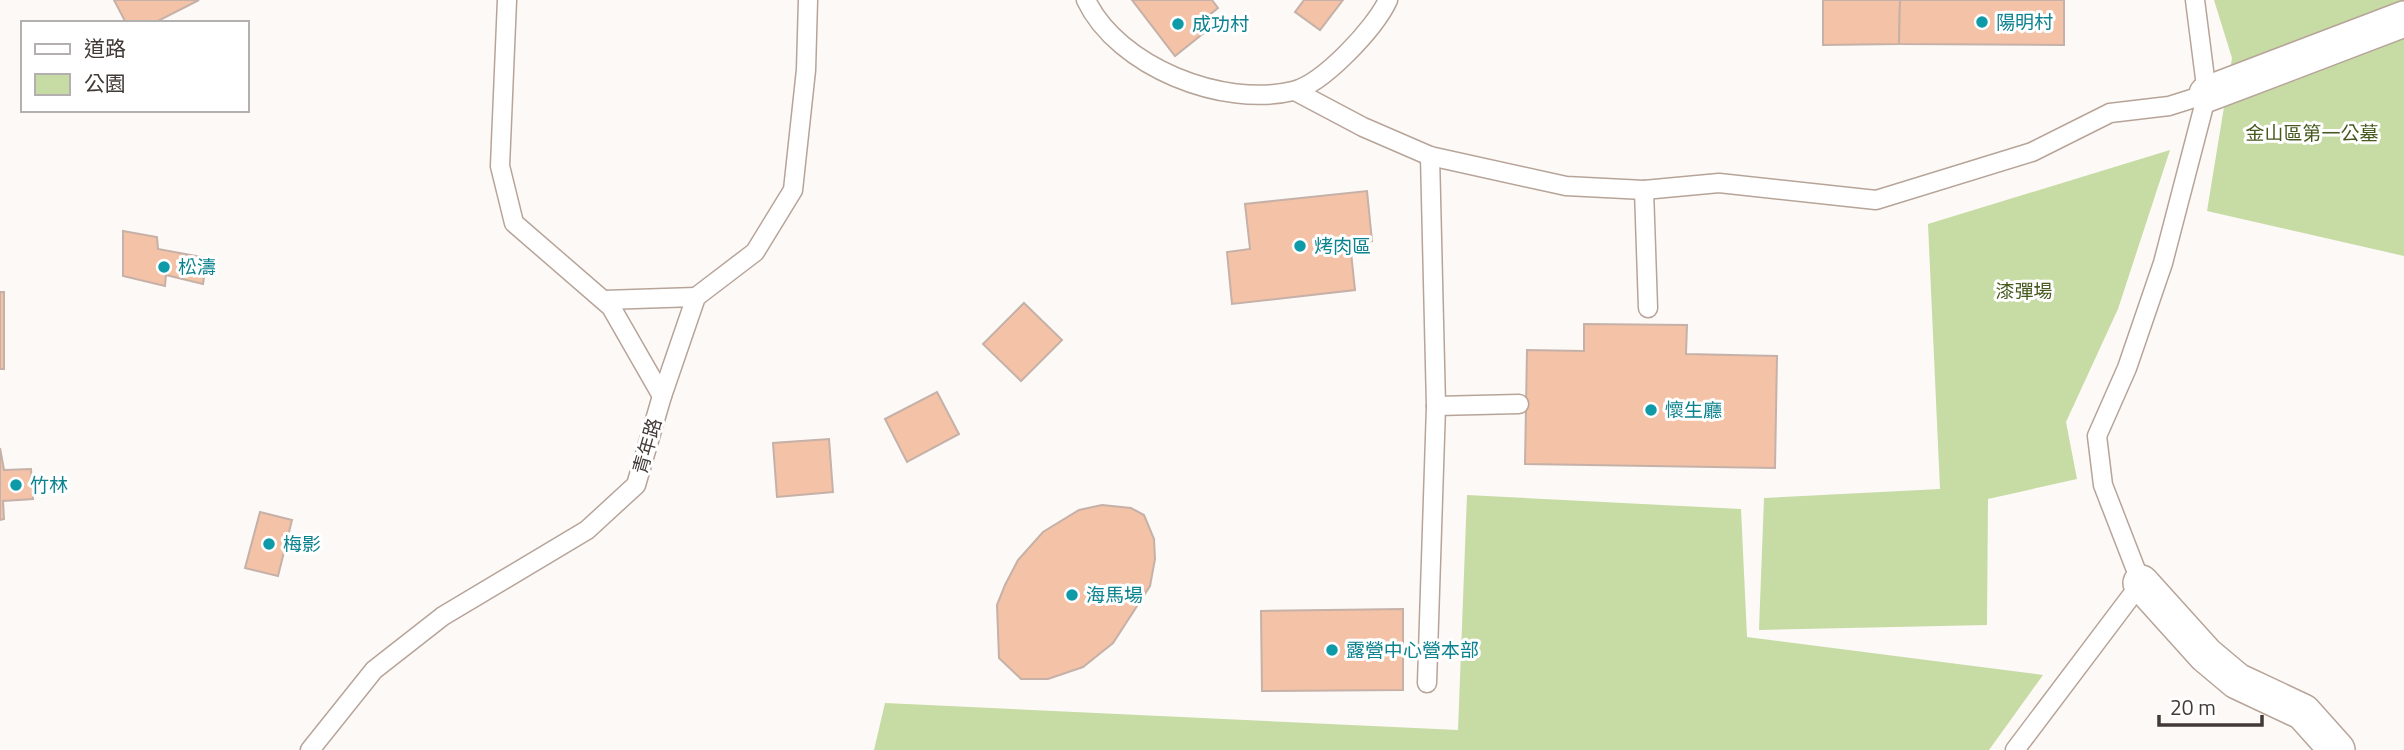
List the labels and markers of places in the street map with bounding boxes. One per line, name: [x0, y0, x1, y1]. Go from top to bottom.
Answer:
place label: 陽明村: [1996, 7, 2053, 36]
place label: 成功村: [1192, 9, 1249, 38]
marker: 陽明村: [1974, 14, 1990, 30]
marker: 成功村: [1170, 16, 1186, 32]
place label: 烤肉區: [1314, 231, 1371, 260]
marker: 烤肉區: [1292, 238, 1308, 254]
place label: 松濤: [178, 252, 216, 281]
marker: 松濤: [156, 259, 172, 275]
place label: 懷生廳: [1665, 395, 1722, 424]
marker: 懷生廳: [1643, 402, 1659, 418]
place label: 竹林: [30, 470, 68, 499]
marker: 竹林: [8, 477, 24, 493]
place label: 梅影: [283, 529, 321, 558]
marker: 梅影: [261, 536, 277, 552]
place label: 海馬場: [1086, 580, 1143, 609]
marker: 海馬場: [1064, 587, 1080, 603]
place label: 露營中心營本部: [1346, 635, 1479, 664]
marker: 露營中心營本部: [1324, 642, 1340, 658]

